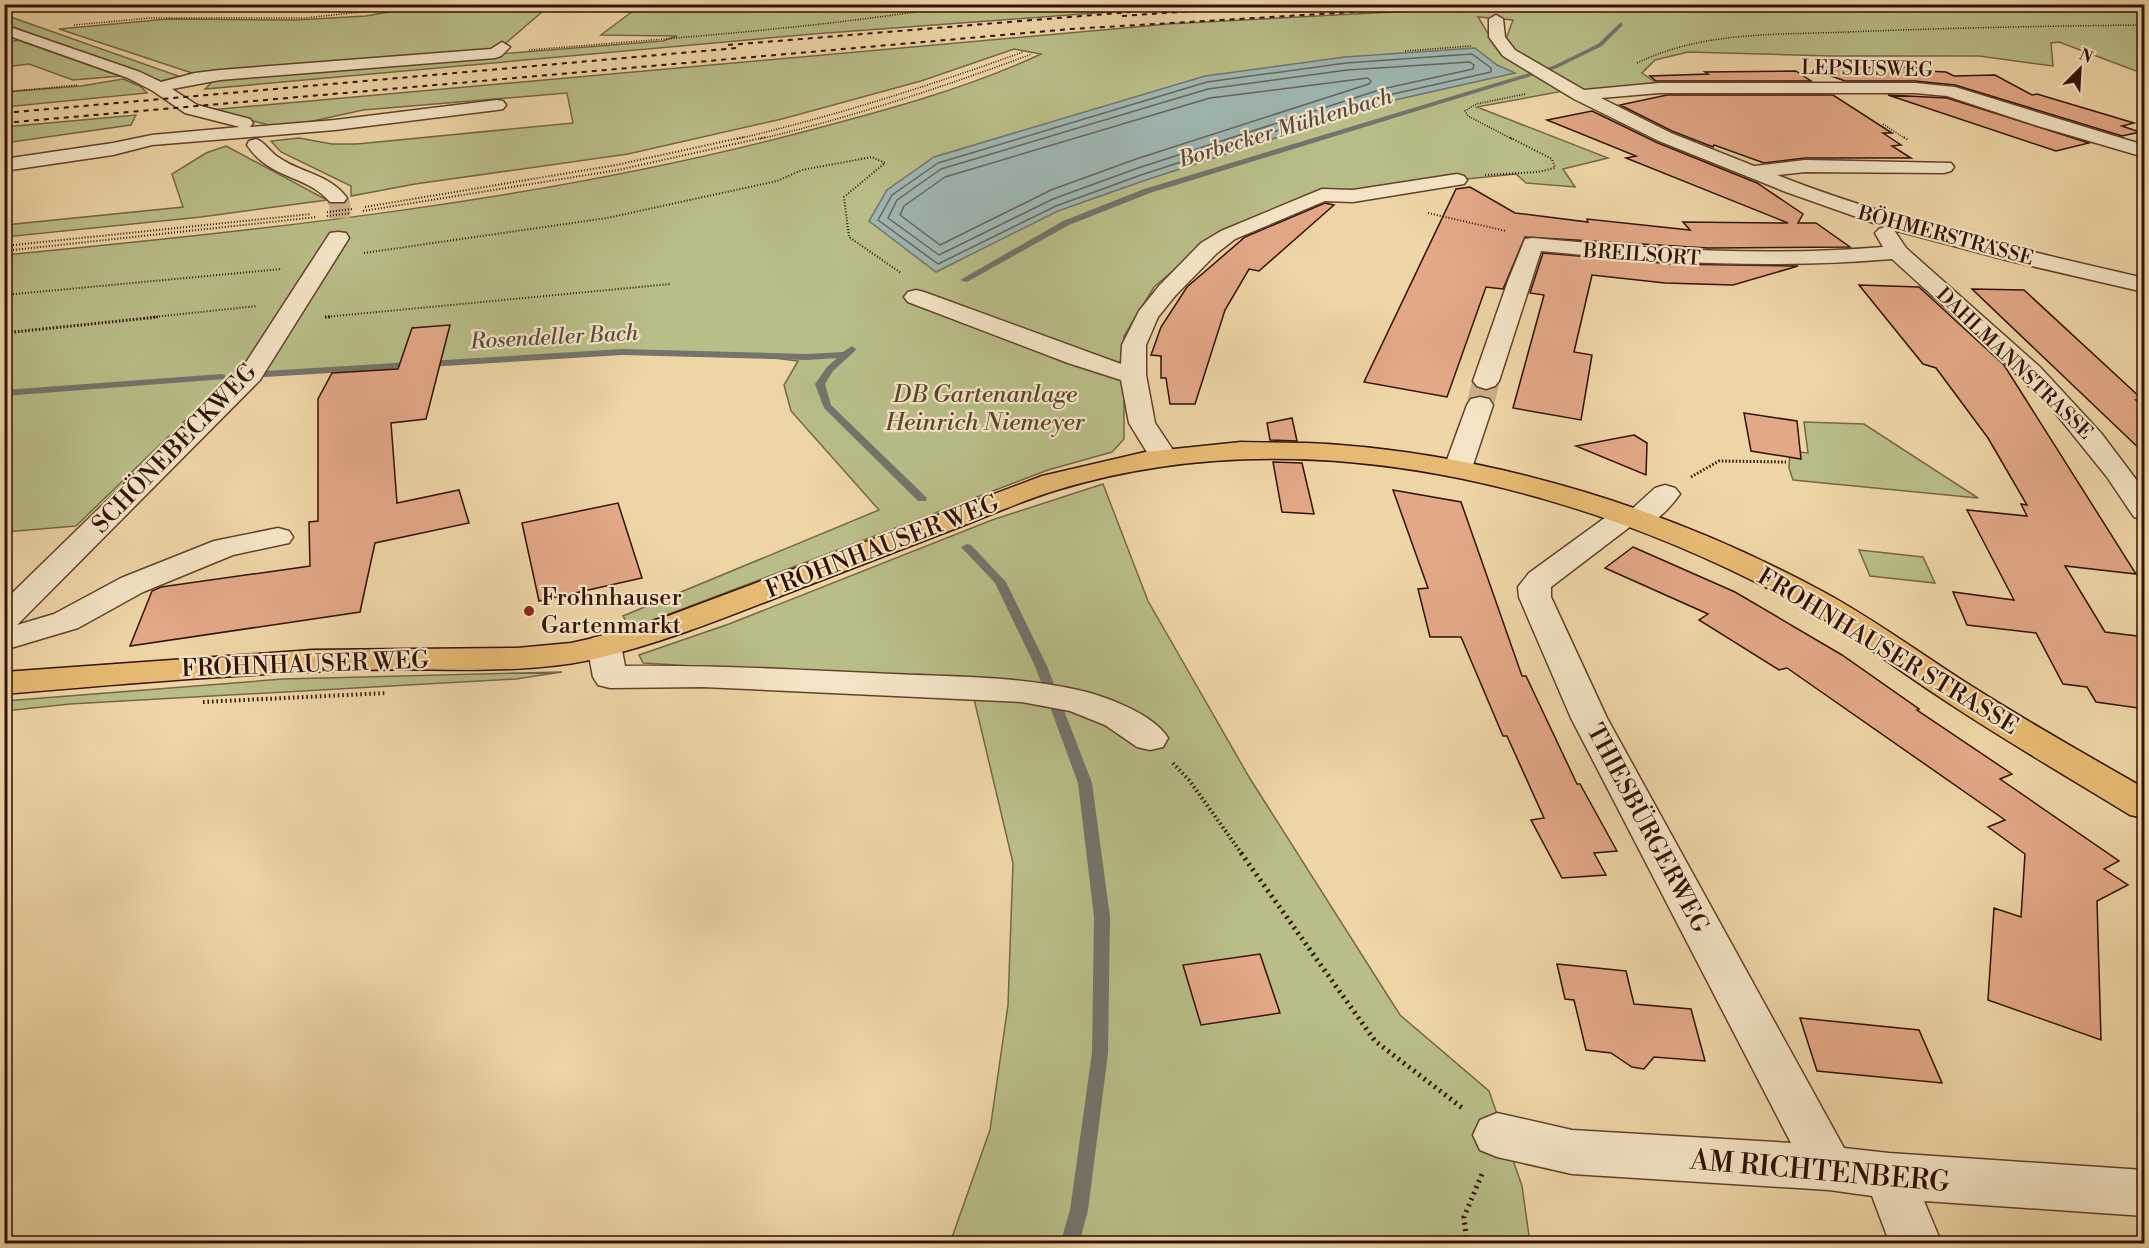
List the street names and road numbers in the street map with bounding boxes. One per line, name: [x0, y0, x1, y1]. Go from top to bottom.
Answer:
street label: LEPSIUSWEG: [1801, 56, 1933, 83]
street label: BÖHMERSTRASSE: [1854, 200, 2036, 272]
street label: BREILSORT: [1581, 239, 1701, 272]
street label: DAHLMANNSTRASSE: [1930, 283, 2098, 445]
street label: SCHÖNEBECKWEG: [85, 357, 264, 540]
street label: FROHNHAUSER WEG: [761, 488, 1004, 605]
street label: FROHNHAUSER STRASSE: [1751, 562, 2023, 742]
street label: FROHNHAUSER WEG: [181, 646, 430, 684]
street label: THIESBÜRGERWEG: [1579, 718, 1716, 938]
street label: AM RICHTENBERG: [1688, 1143, 1951, 1200]

